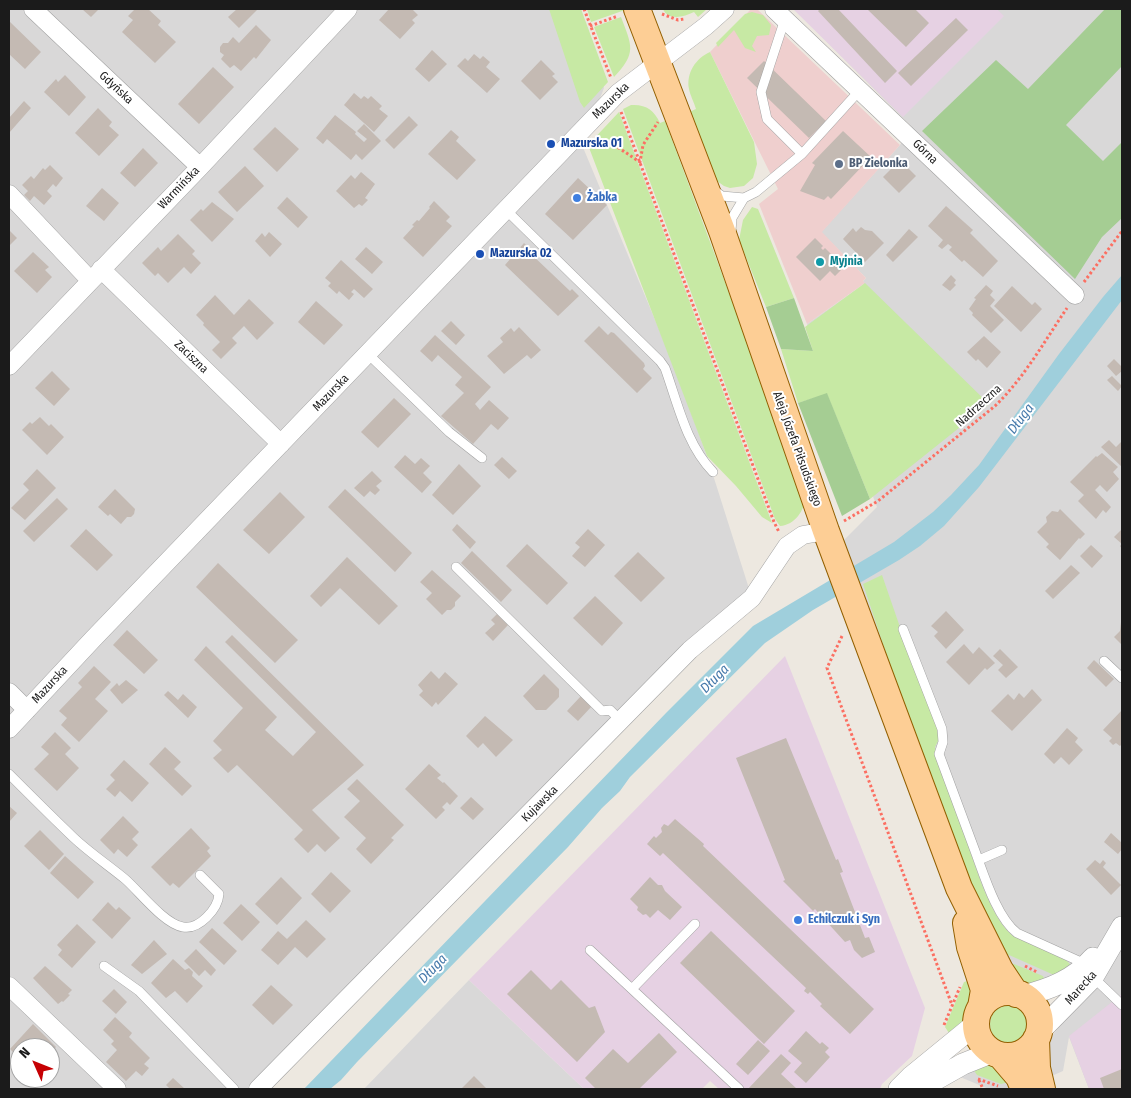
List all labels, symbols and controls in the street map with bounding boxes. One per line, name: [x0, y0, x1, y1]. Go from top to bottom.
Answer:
street label: Gdyńska: [96, 69, 136, 107]
street label: Mazurska: [590, 80, 632, 122]
place label: Mazurska 01: [561, 137, 622, 151]
street label: Górna: [909, 137, 941, 167]
marker: Mazurska 01: [545, 138, 557, 150]
place label: BP Zielonka: [849, 157, 908, 171]
marker: BP Zielonka: [833, 158, 845, 170]
street label: Warmińska: [155, 164, 203, 212]
place label: Żabka: [587, 191, 617, 205]
marker: Żabka: [571, 192, 583, 204]
place label: Mazurska 02: [490, 247, 552, 261]
marker: Mazurska 02: [474, 248, 486, 260]
place label: Myjnia: [830, 255, 863, 269]
marker: Myjnia: [814, 256, 826, 268]
street label: Zaciszna: [171, 337, 211, 377]
street label: Mazurska: [310, 372, 352, 414]
street label: Nadrzeczna: [953, 382, 1005, 430]
street label: Aleja Józefa Piłsudskiego: [769, 390, 825, 508]
water label: Długa: [1004, 400, 1038, 438]
water label: Długa: [697, 661, 733, 697]
street label: Mazurska: [29, 663, 71, 707]
street label: Kujawska: [519, 783, 561, 825]
place label: Echilczuk i Syn: [808, 913, 880, 927]
marker: Echilczuk i Syn: [792, 914, 804, 926]
water label: Długa: [415, 951, 451, 987]
street label: Marecka: [1062, 968, 1100, 1008]
north arrow: [10, 1038, 60, 1088]
text: N: [16, 1044, 34, 1062]

